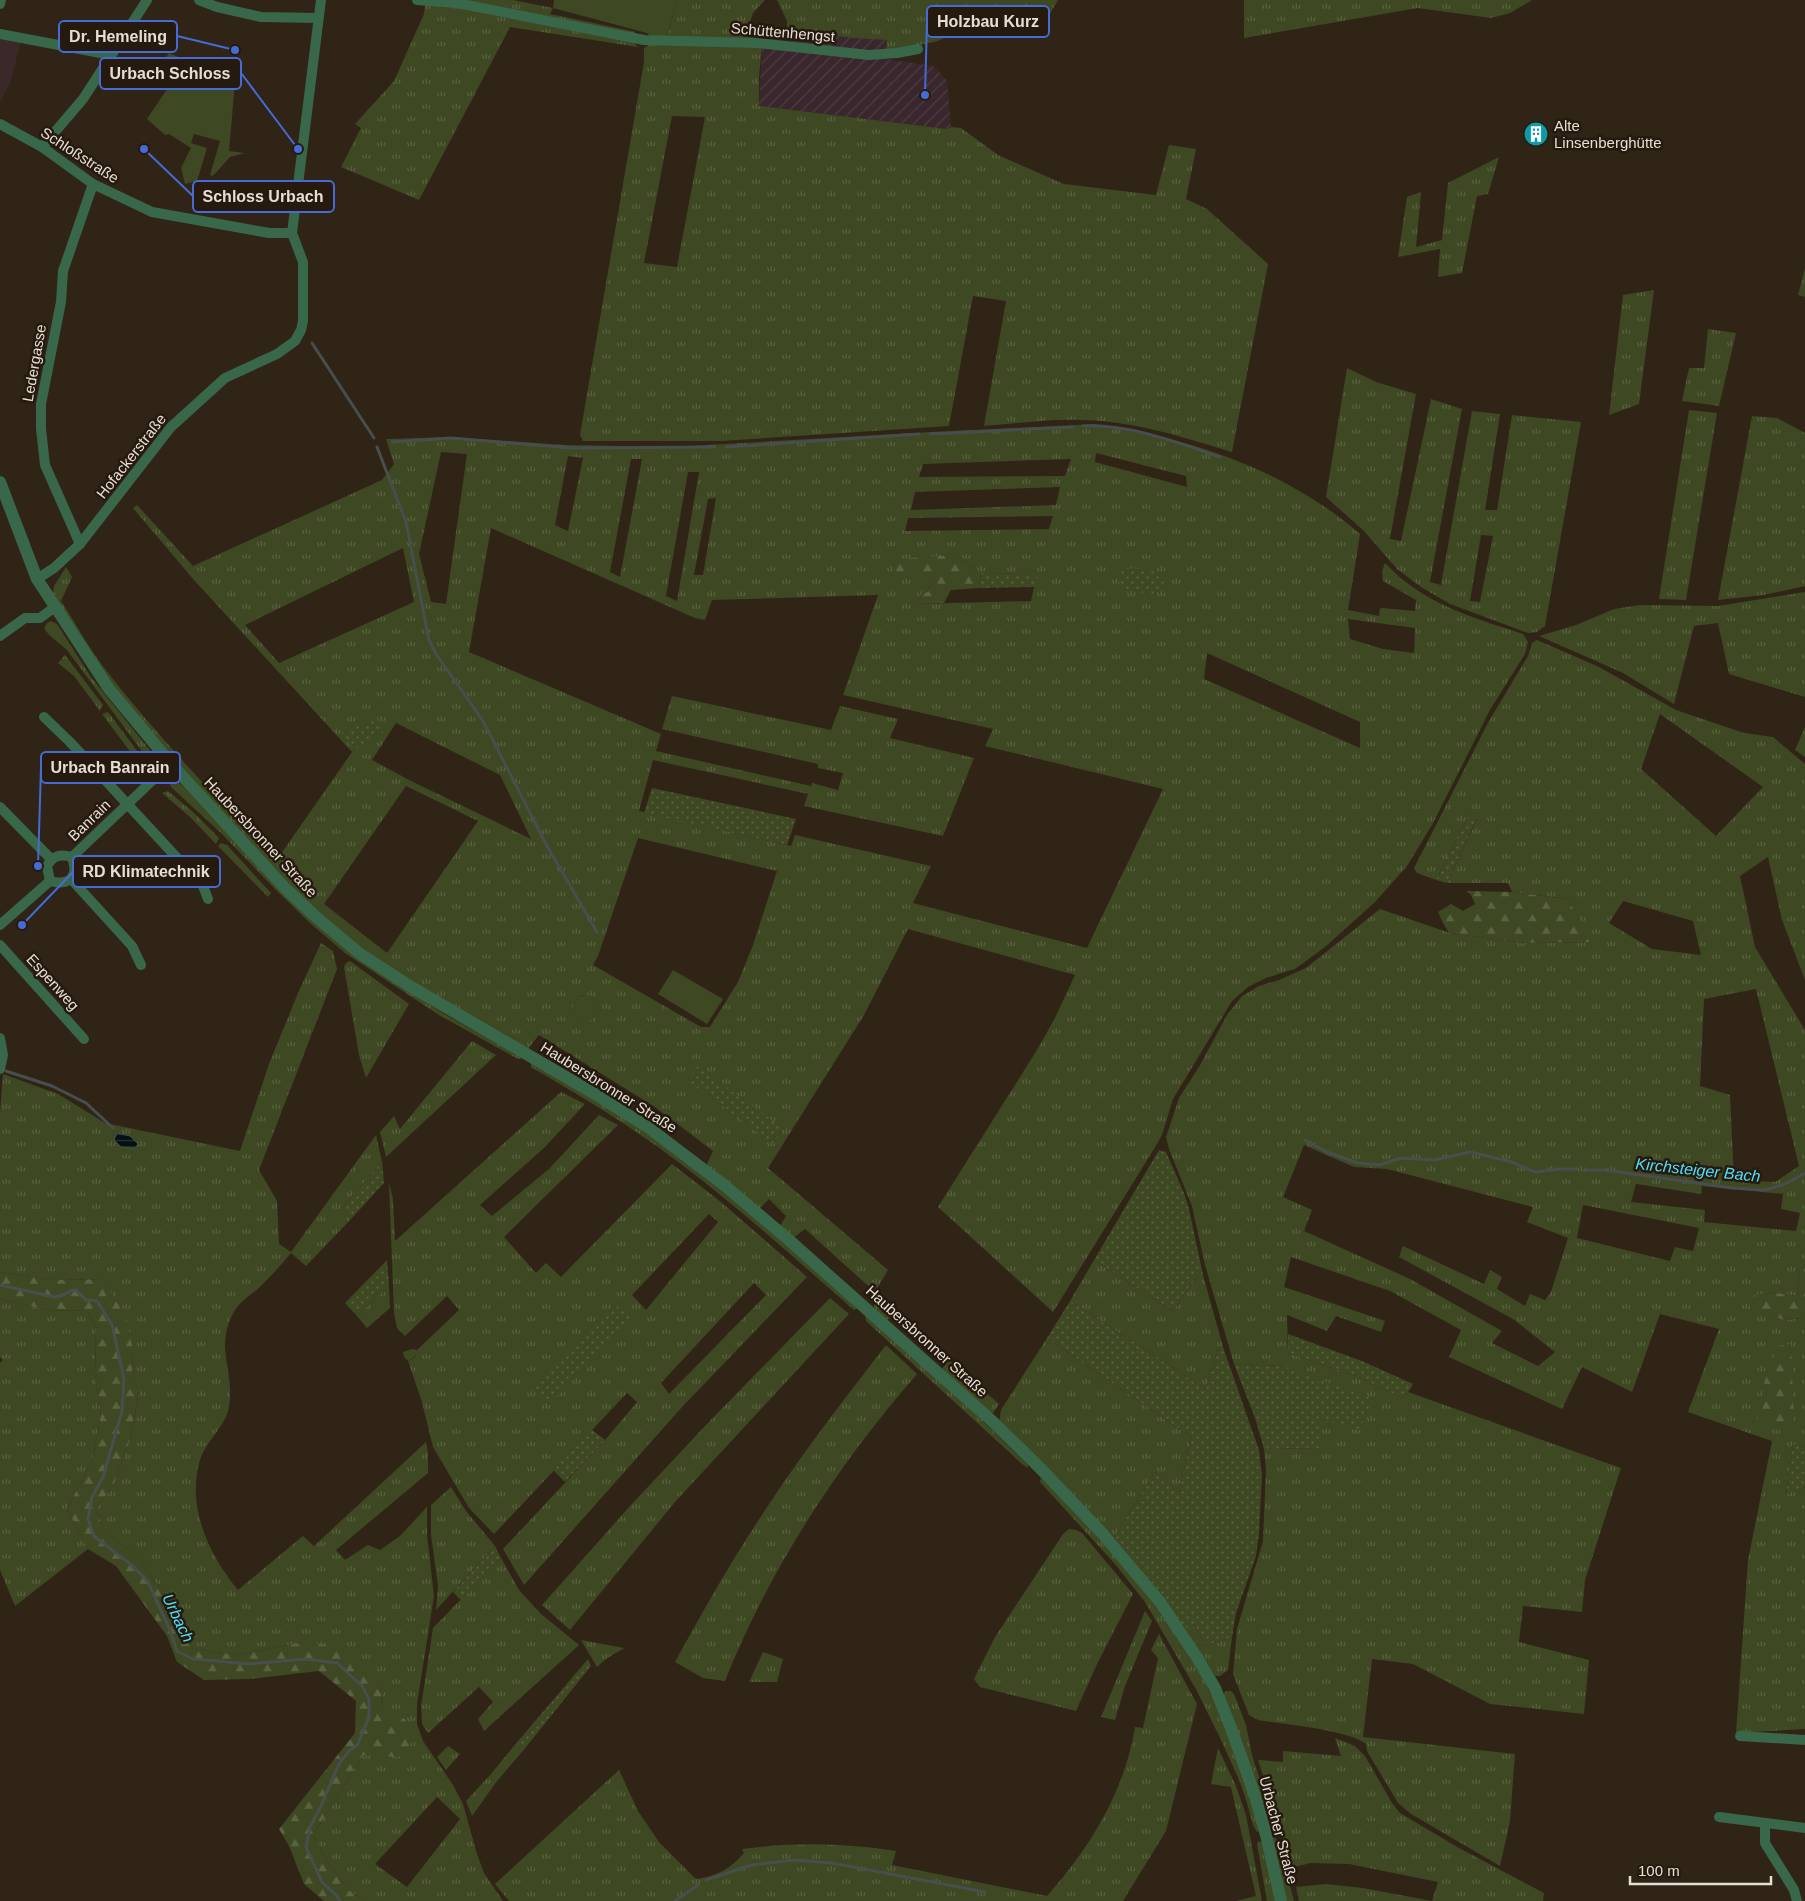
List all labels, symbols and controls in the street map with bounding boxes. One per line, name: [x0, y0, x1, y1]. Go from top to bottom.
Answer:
callout: Holzbau Kurz: [927, 6, 1049, 37]
text: Holzbau Kurz: [937, 13, 1039, 30]
street label: Schüttenhengst: [730, 19, 836, 45]
callout: Dr. Hemeling: [59, 21, 177, 52]
text: Dr. Hemeling: [69, 28, 167, 45]
callout: Urbach Schloss: [100, 58, 241, 89]
text: Urbach Schloss: [110, 65, 231, 82]
place label: Alte Linsenberghütte: [1554, 117, 1662, 151]
building icon: Alte Linsenberghütte: [1523, 121, 1549, 147]
street label: Schloßstraße: [38, 124, 122, 186]
callout: Schloss Urbach: [193, 181, 334, 212]
text: Schloss Urbach: [203, 188, 323, 205]
street label: Ledergasse: [19, 323, 49, 403]
street label: Hofackerstraße: [93, 410, 169, 502]
callout: Urbach Banrain: [41, 752, 180, 783]
text: Urbach Banrain: [50, 759, 170, 776]
street label: Haubersbronner Straße: [201, 774, 321, 900]
street label: Banrain: [64, 796, 114, 844]
callout: RD Klimatechnik: [73, 856, 220, 887]
text: RD Klimatechnik: [82, 863, 210, 880]
street label: Espenweg: [23, 950, 83, 1014]
street label: Haubersbronner Straße: [538, 1038, 680, 1136]
water label: Kirchsteiger Bach: [1635, 1155, 1761, 1185]
street label: Haubersbronner Straße: [863, 1282, 991, 1400]
water label: Urbach: [159, 1591, 197, 1645]
street label: Urbacher Straße: [1256, 1774, 1302, 1886]
scale bar: [1630, 1854, 1771, 1886]
text: 100 m: [1638, 1862, 1680, 1879]

